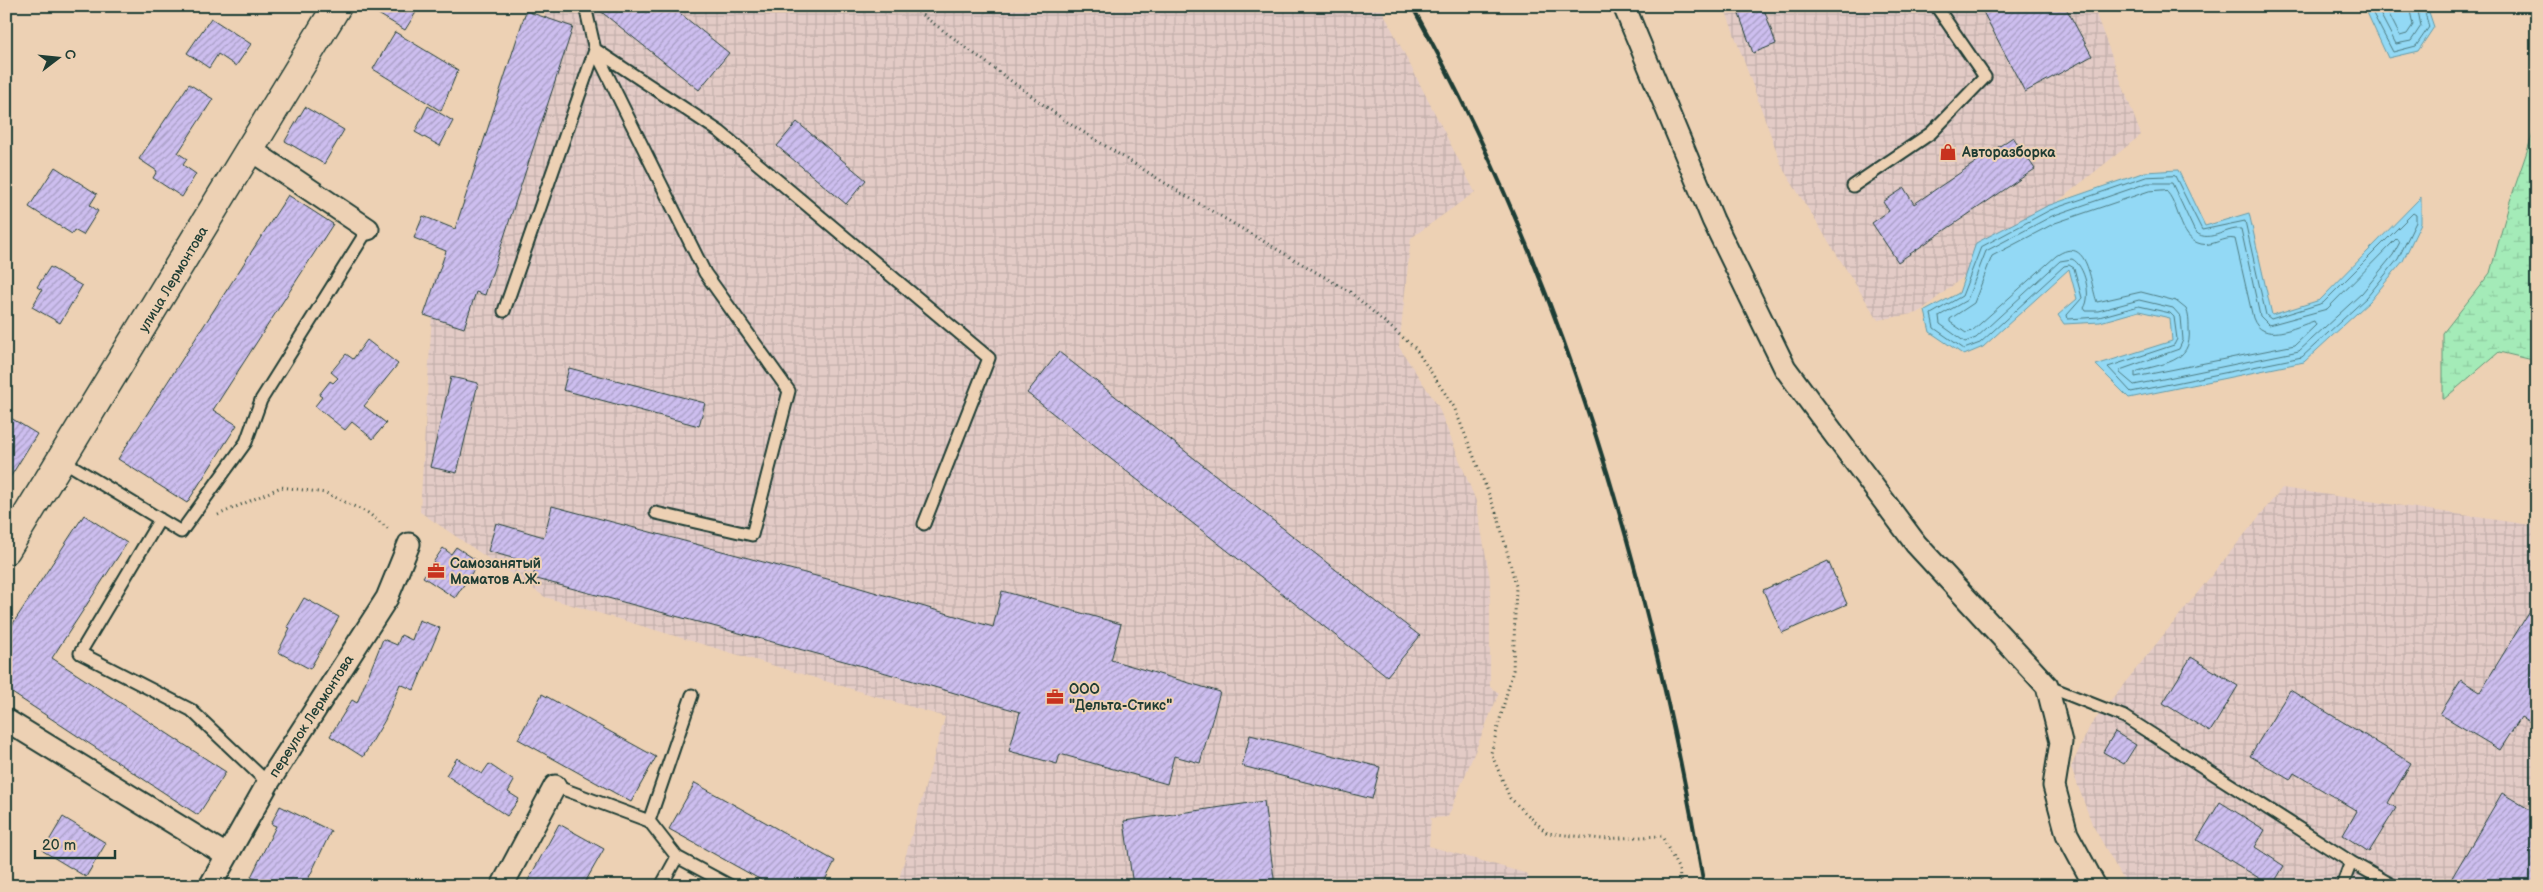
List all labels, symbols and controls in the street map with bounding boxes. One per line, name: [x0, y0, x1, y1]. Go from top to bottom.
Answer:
north arrow: [32, 32, 82, 82]
text: С: [61, 48, 80, 62]
shop icon: Авторазборка: [1938, 142, 1958, 162]
place label: Авторазборка: [1961, 144, 2056, 161]
street label: улица Лермонтова: [135, 223, 212, 335]
place label: Самозанятый Маматов А.Ж.: [450, 555, 541, 588]
office icon: Самозанятый Маматов А.Ж.: [426, 561, 446, 581]
street label: переулок Лермонтова: [265, 651, 358, 781]
place label: ООО "Дельта-Стикс": [1069, 681, 1172, 714]
office icon: ООО "Дельта-Стикс": [1045, 687, 1065, 707]
scale bar: [35, 827, 115, 859]
text: 20 m: [42, 836, 76, 855]

